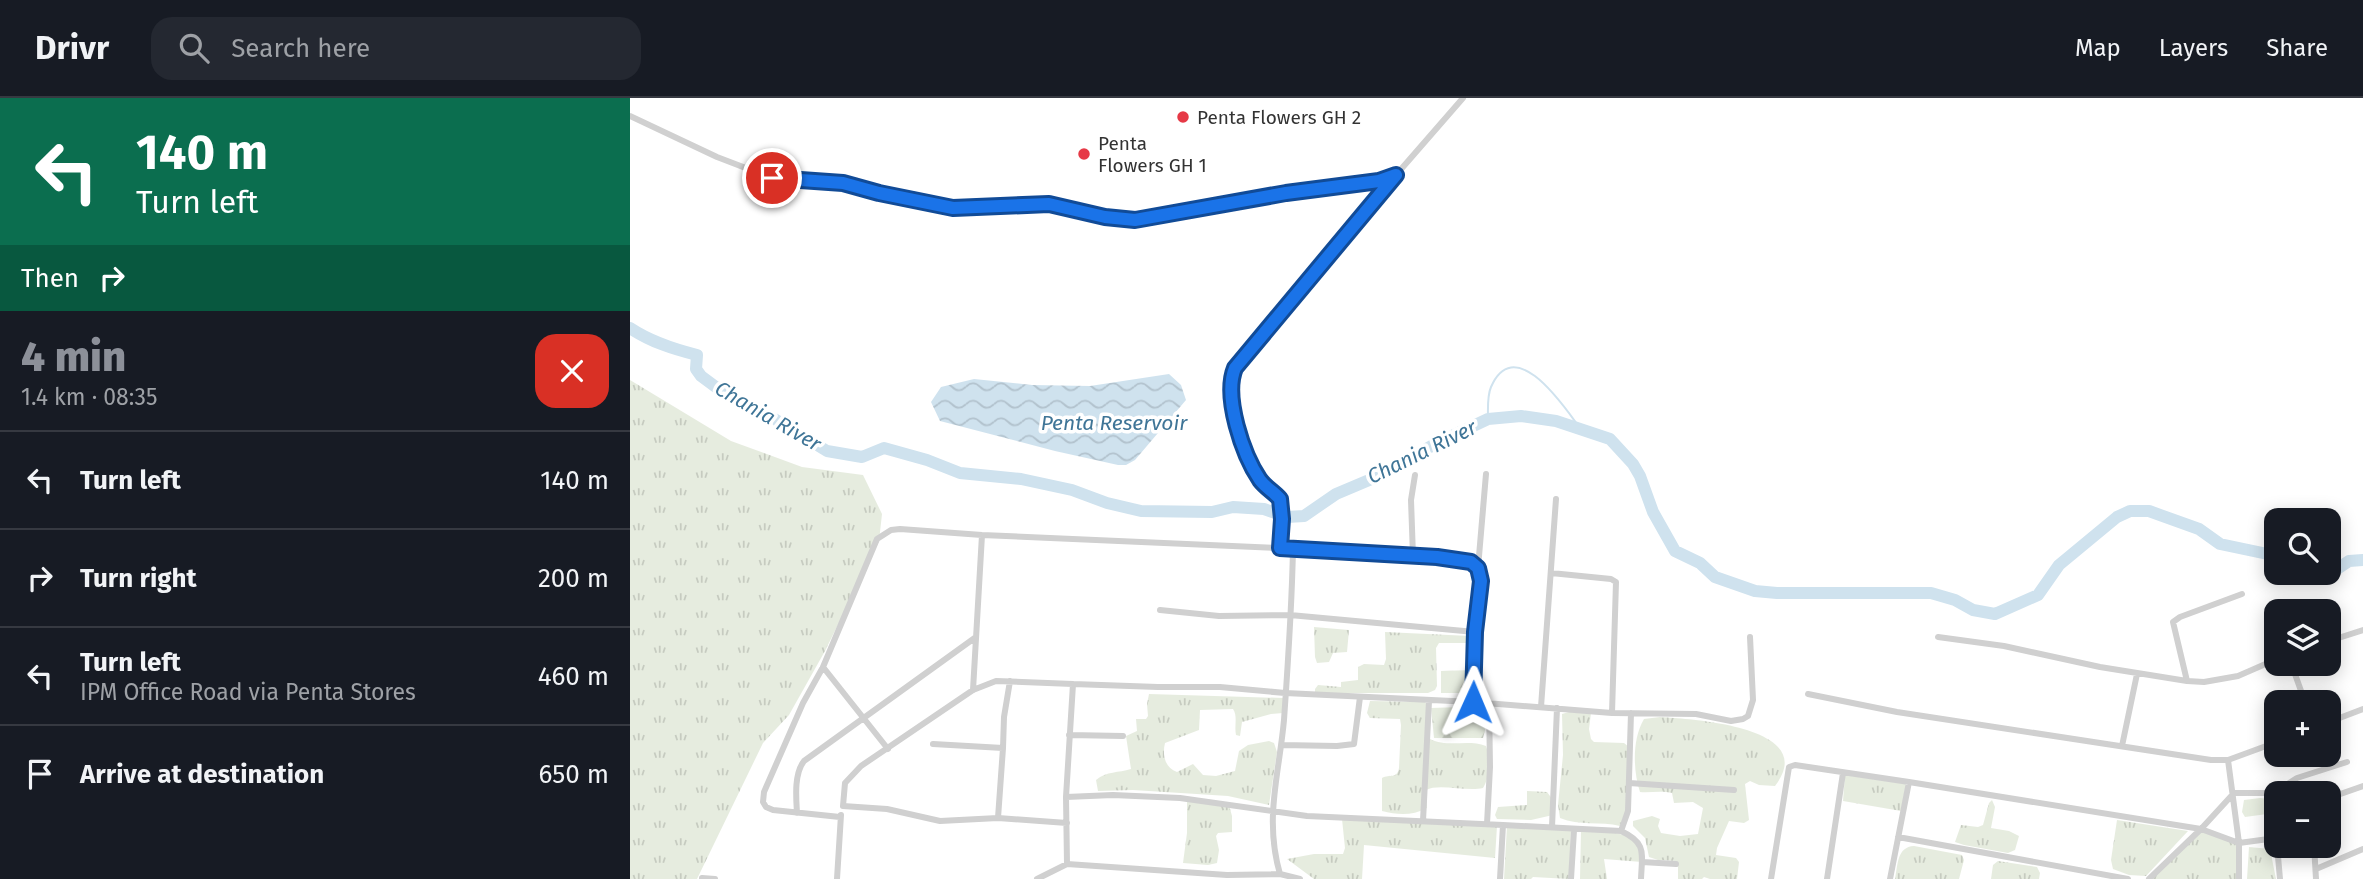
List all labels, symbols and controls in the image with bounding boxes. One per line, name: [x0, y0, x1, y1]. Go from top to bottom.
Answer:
search box: [151, 17, 641, 80]
text: Drivr: [35, 28, 109, 68]
icon: search: [175, 29, 213, 67]
text: Search here: [231, 33, 370, 64]
text: Map: [2075, 34, 2121, 62]
text: Layers: [2159, 34, 2228, 62]
text: Share: [2266, 34, 2328, 62]
place label: Penta Flowers GH 2: [1197, 106, 1361, 129]
marker: Penta Flowers GH 2: [1175, 109, 1191, 125]
text: 140 m: [136, 123, 268, 182]
icon: left: [21, 126, 112, 217]
place label: Penta Flowers GH 1: [1098, 132, 1207, 177]
marker: Penta Flowers GH 1: [1076, 146, 1092, 162]
pin: [742, 148, 802, 208]
icon: arrive: [753, 159, 791, 197]
text: Turn left: [136, 183, 258, 221]
icon: right: [93, 259, 131, 297]
text: Then: [21, 263, 79, 294]
text: 4 min: [21, 332, 126, 382]
button: close: [535, 334, 609, 408]
water label: Chania River: [710, 375, 827, 457]
text: 1.4 km · 08:35: [21, 383, 157, 411]
water label: Penta Reservoir: [1041, 410, 1188, 436]
water label: Chania River: [1363, 414, 1482, 490]
icon: left: [21, 461, 59, 499]
text: Turn left: [80, 465, 181, 496]
text: 140 m: [540, 465, 609, 496]
map controls: [2264, 508, 2341, 858]
button: search: [2264, 508, 2341, 585]
icon: right: [21, 559, 59, 597]
text: Turn right: [80, 563, 197, 594]
text: 200 m: [538, 563, 609, 594]
button: layers: [2264, 599, 2341, 676]
text: Turn left: [80, 647, 181, 678]
icon: left: [21, 657, 59, 695]
text: 460 m: [538, 661, 609, 692]
position arrow: [1436, 665, 1510, 739]
text: IPM Office Road via Penta Stores: [80, 678, 416, 706]
button: +: [2264, 690, 2341, 767]
icon: arrive: [21, 755, 59, 793]
text: Arrive at destination: [80, 759, 324, 790]
text: 650 m: [539, 759, 609, 790]
button: −: [2264, 781, 2341, 858]

